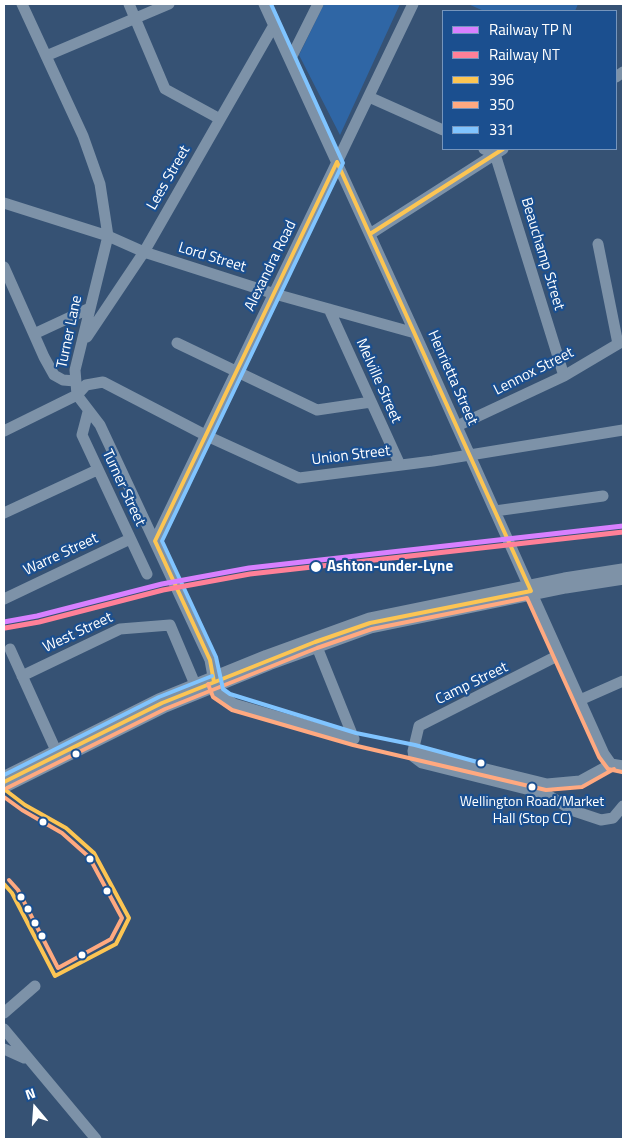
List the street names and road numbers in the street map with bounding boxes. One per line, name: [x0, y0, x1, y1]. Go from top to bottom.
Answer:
street label: Lees Street: [143, 143, 195, 213]
street label: Beauchamp Street: [516, 196, 568, 312]
street label: Alexandra Road: [241, 218, 301, 314]
street label: Lord Street: [176, 239, 248, 277]
street label: Turner Lane: [53, 294, 87, 370]
street label: Henrietta Street: [423, 328, 481, 428]
street label: Melville Street: [351, 336, 405, 426]
street label: Lennox Street: [491, 344, 577, 400]
street label: Union Street: [311, 442, 391, 470]
street label: Turner Street: [97, 447, 149, 529]
street label: Warre Street: [21, 530, 101, 580]
street label: West Street: [40, 609, 116, 657]
street label: Camp Street: [433, 659, 511, 709]

